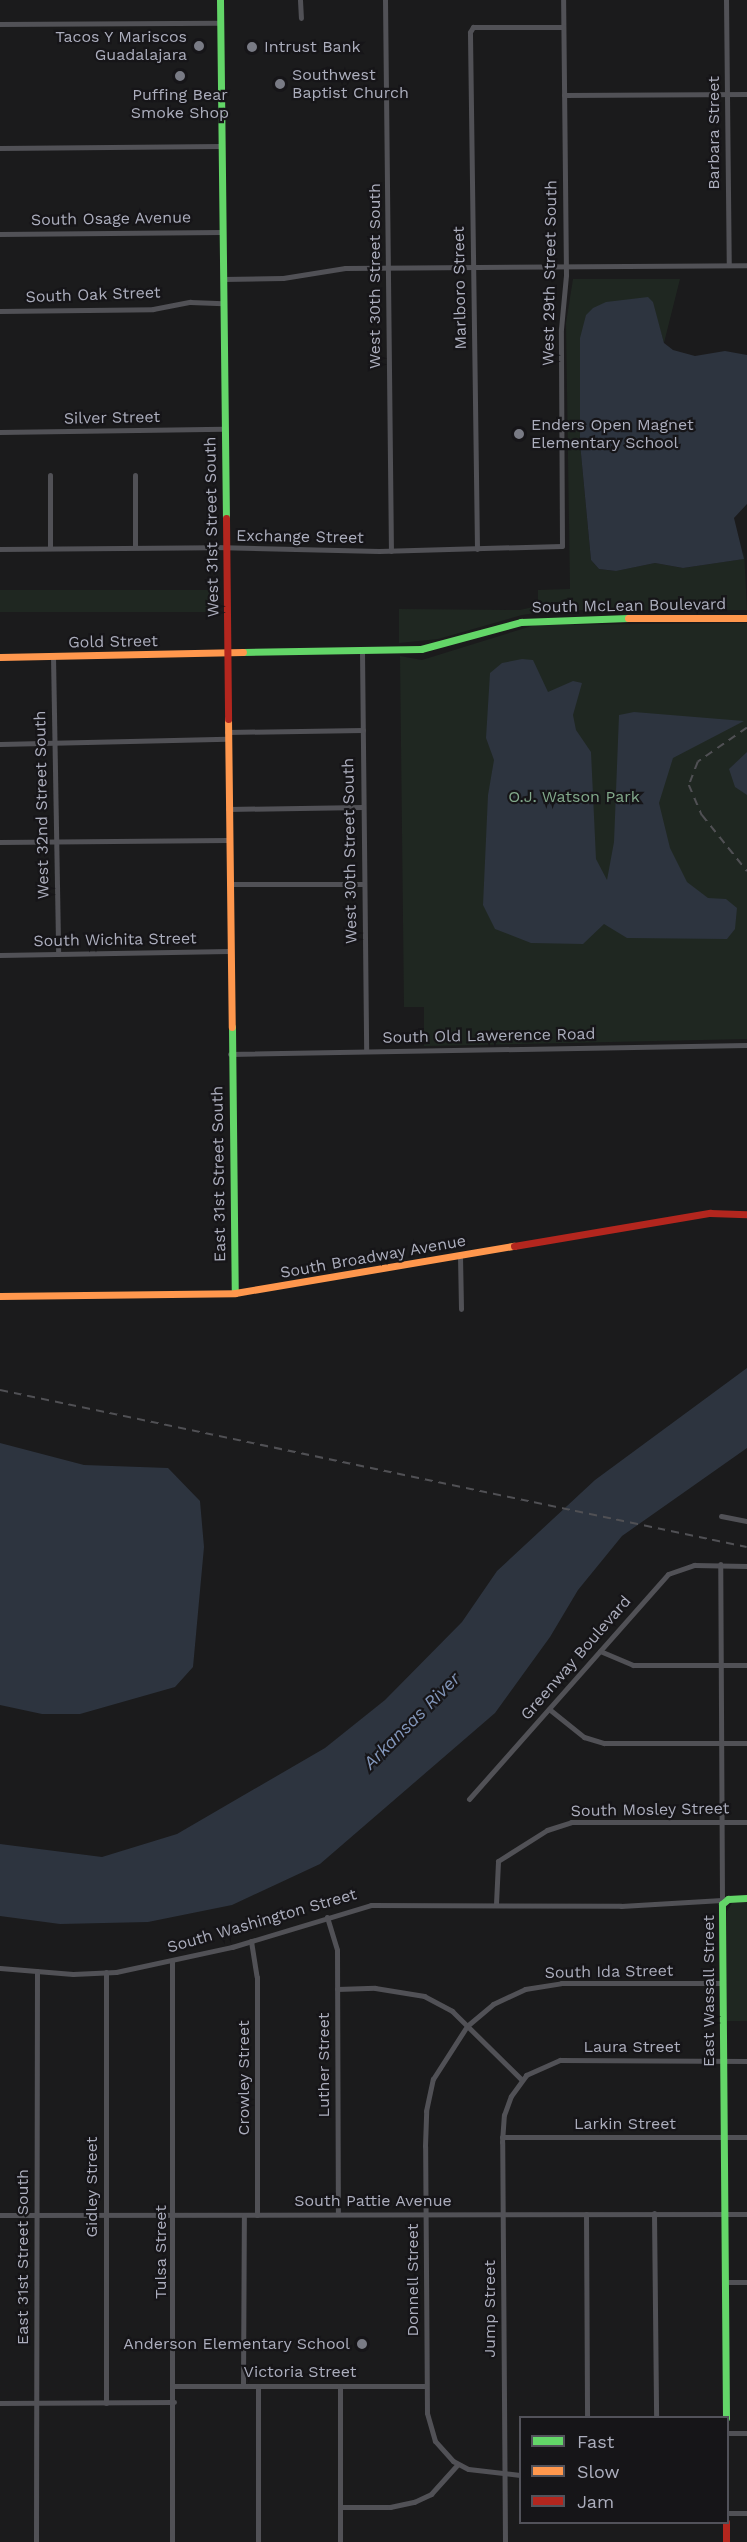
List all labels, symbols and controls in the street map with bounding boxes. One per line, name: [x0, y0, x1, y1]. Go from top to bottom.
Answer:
place label: Tacos Y Mariscos Guadalajara: [54, 27, 187, 65]
place label: Intrust Bank: [264, 37, 361, 57]
marker: Tacos Y Mariscos Guadalajara: [192, 39, 206, 53]
marker: Intrust Bank: [245, 40, 259, 54]
place label: Southwest Baptist Church: [292, 65, 409, 103]
marker: Puffing Bear Smoke Shop: [173, 69, 187, 83]
street label: Barbara Street: [704, 76, 724, 190]
marker: Southwest Baptist Church: [273, 77, 287, 91]
place label: Puffing Bear Smoke Shop: [131, 85, 229, 123]
street label: West 29th Street South: [539, 180, 561, 366]
street label: West 30th Street South: [365, 183, 385, 369]
street label: South Osage Avenue: [30, 208, 192, 230]
street label: Marlboro Street: [449, 226, 471, 350]
street label: South Oak Street: [25, 283, 161, 307]
street label: Silver Street: [63, 408, 161, 428]
place label: Enders Open Magnet Elementary School: [531, 415, 694, 453]
marker: Enders Open Magnet Elementary School: [512, 427, 526, 441]
street label: West 31st Street South: [201, 436, 223, 618]
street label: Exchange Street: [236, 526, 364, 548]
street label: South McLean Boulevard: [532, 595, 726, 617]
street label: Gold Street: [68, 632, 158, 652]
street label: West 32nd Street South: [31, 711, 53, 899]
street label: West 30th Street South: [339, 758, 361, 944]
park label: O.J. Watson Park: [508, 787, 640, 807]
street label: South Wichita Street: [33, 929, 197, 951]
street label: South Old Lawerence Road: [382, 1025, 596, 1047]
street label: East 31st Street South: [208, 1086, 230, 1262]
street label: South Broadway Avenue: [278, 1231, 468, 1283]
street label: Greenway Boulevard: [517, 1592, 635, 1724]
water label: Arkansas River: [359, 1668, 465, 1774]
street label: South Mosley Street: [570, 1799, 730, 1821]
street label: South Washington Street: [165, 1885, 359, 1957]
street label: East Wassall Street: [699, 1915, 719, 2067]
street label: South Ida Street: [544, 1961, 674, 1983]
street label: Luther Street: [314, 2012, 334, 2118]
street label: Crowley Street: [234, 2020, 254, 2136]
street label: Laura Street: [583, 2037, 681, 2057]
street label: Larkin Street: [574, 2114, 676, 2134]
street label: Gidley Street: [82, 2136, 102, 2238]
street label: East 31st Street South: [13, 2169, 33, 2345]
street label: South Pattie Avenue: [294, 2191, 452, 2211]
street label: Tulsa Street: [151, 2205, 171, 2299]
street label: Donnell Street: [403, 2223, 423, 2337]
street label: Jump Street: [480, 2260, 500, 2358]
place label: Anderson Elementary School: [123, 2334, 350, 2354]
marker: Anderson Elementary School: [355, 2337, 369, 2351]
street label: Victoria Street: [243, 2362, 357, 2382]
legend: [519, 2416, 729, 2524]
text: Fast: [577, 2431, 614, 2452]
text: Slow: [577, 2461, 620, 2482]
text: Jam: [577, 2491, 614, 2512]

